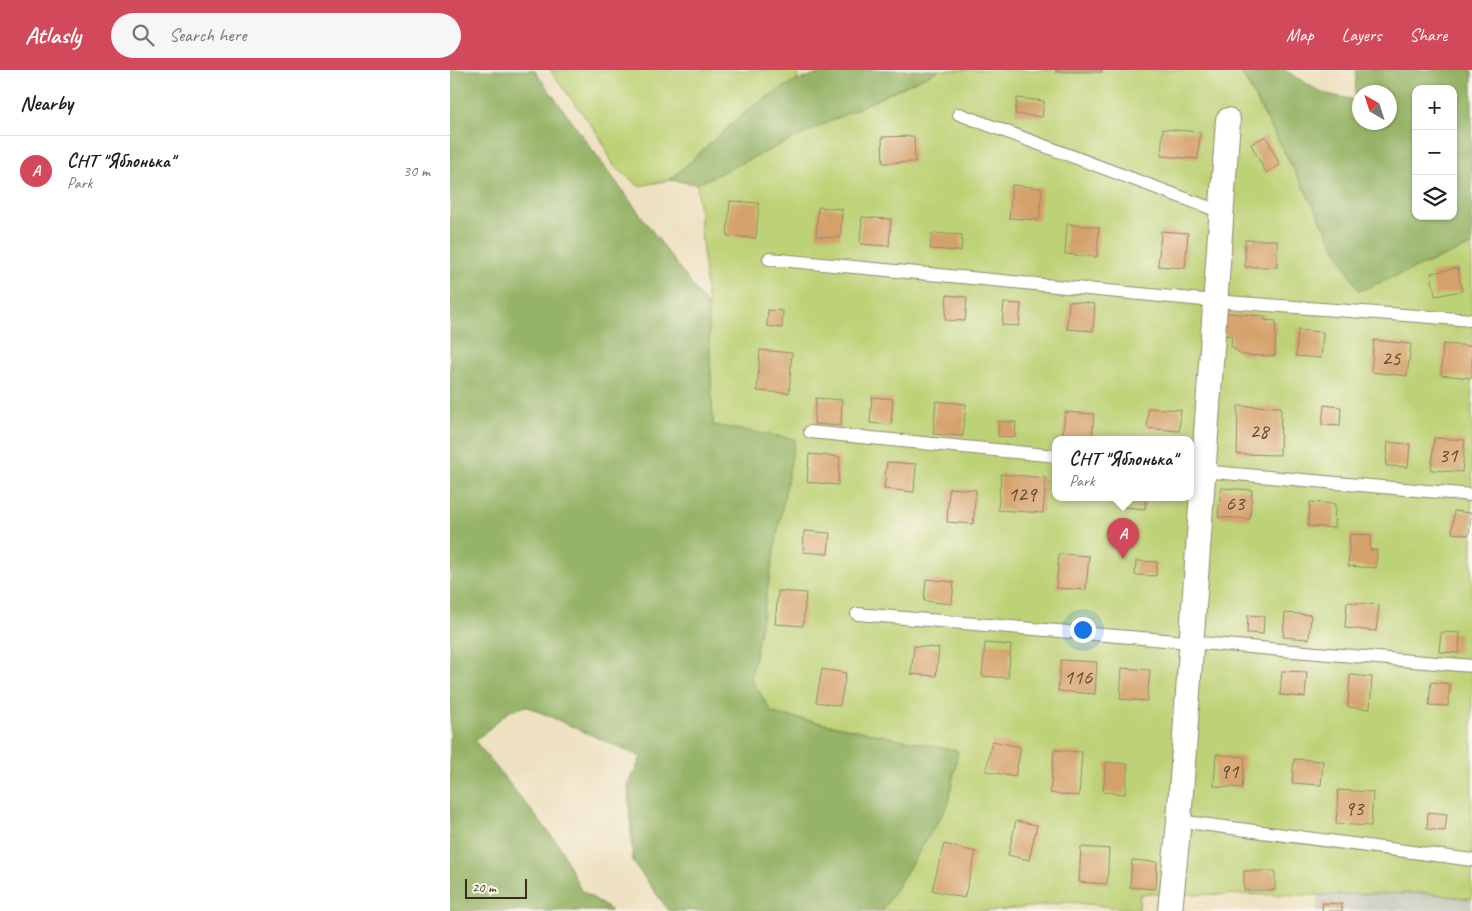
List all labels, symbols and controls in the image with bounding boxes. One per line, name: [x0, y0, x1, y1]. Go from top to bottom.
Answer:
search box: [111, 13, 461, 58]
text: Atlasly: [25, 20, 81, 50]
icon: search: [129, 21, 157, 49]
text: Search here: [169, 23, 246, 47]
text: Map: [1286, 24, 1314, 46]
text: Layers: [1342, 24, 1381, 46]
text: Share: [1409, 24, 1447, 46]
north arrow: [1352, 85, 1397, 130]
map controls: [1412, 85, 1457, 220]
button: +: [1412, 85, 1457, 130]
text: Nearby: [20, 90, 73, 116]
button: −: [1412, 130, 1457, 175]
text: СНТ "Яблонька": [67, 149, 174, 173]
text: A: [32, 161, 40, 181]
text: 30 m: [403, 161, 430, 181]
text: Park: [67, 173, 92, 193]
button: layers: [1412, 175, 1457, 220]
house number: 25: [1382, 345, 1402, 371]
house number: 28: [1250, 418, 1271, 444]
popup: [1052, 436, 1194, 501]
house number: 31: [1439, 442, 1459, 468]
text: СНТ "Яблонька": [1069, 447, 1177, 471]
text: Park: [1069, 471, 1095, 491]
house number: 129: [1008, 481, 1038, 507]
house number: 63: [1226, 490, 1246, 516]
pin: A: [1107, 518, 1139, 559]
your location: [1070, 617, 1096, 643]
house number: 116: [1064, 664, 1093, 690]
house number: 91: [1220, 758, 1240, 784]
house number: 93: [1345, 795, 1365, 821]
scale bar: [465, 876, 528, 899]
text: 20 m: [472, 879, 496, 896]

